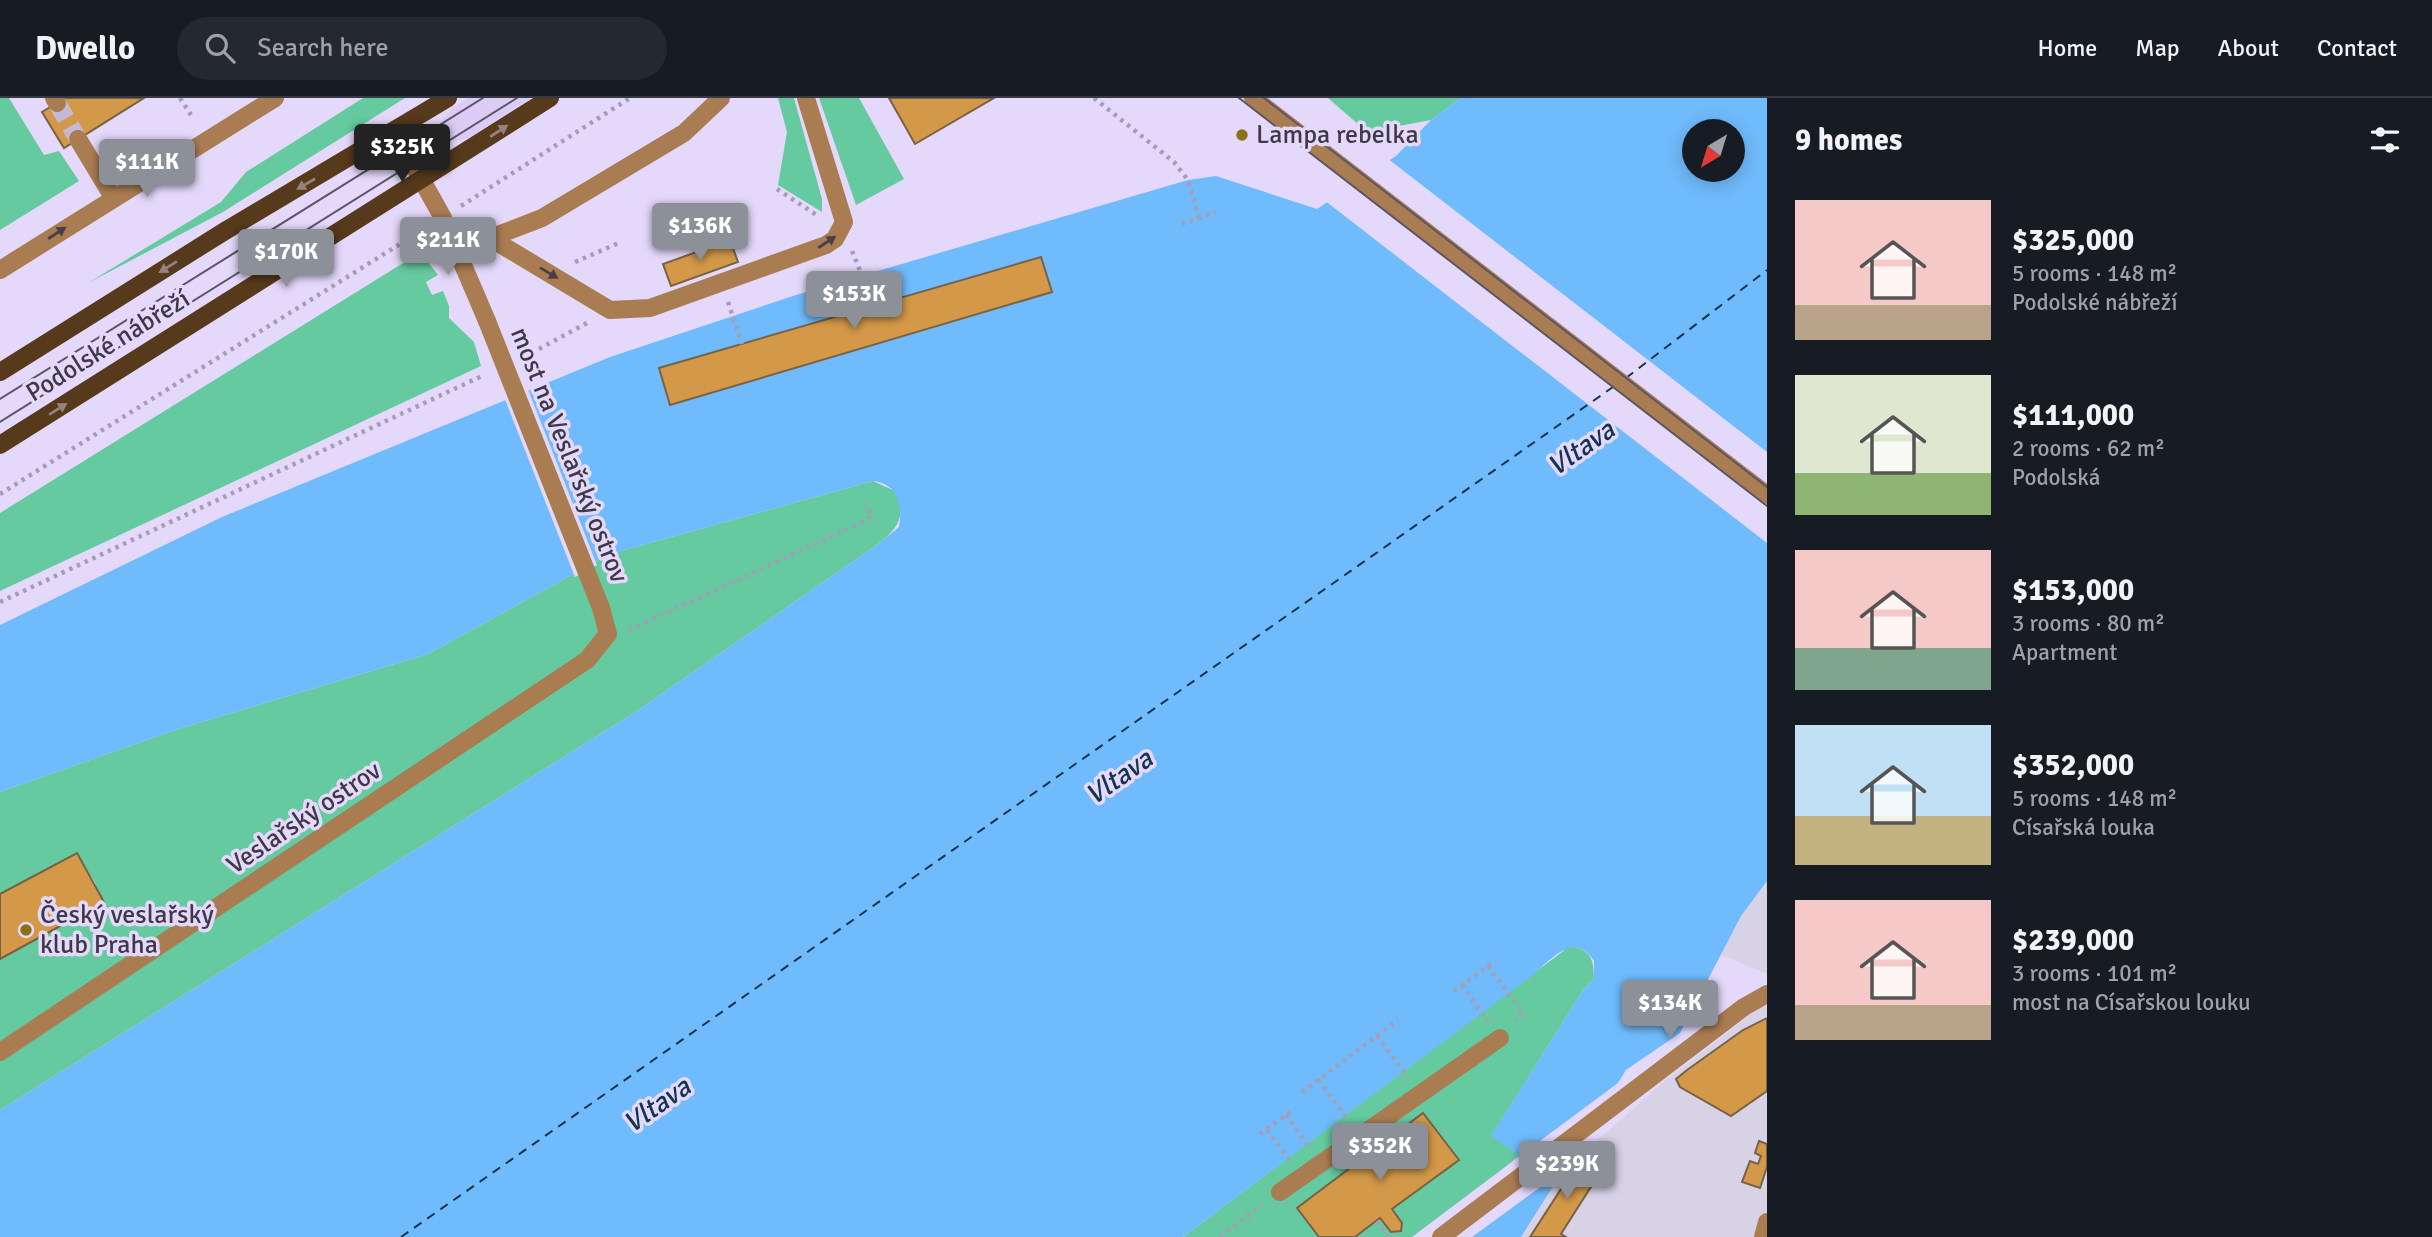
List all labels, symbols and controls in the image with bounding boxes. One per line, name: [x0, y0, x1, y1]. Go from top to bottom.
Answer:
search box: [177, 17, 667, 80]
text: Dwello: [35, 28, 135, 69]
icon: search: [201, 29, 239, 67]
text: Search here: [257, 32, 388, 64]
text: Home: [2037, 33, 2097, 63]
text: Map: [2135, 33, 2180, 63]
text: About: [2218, 33, 2279, 63]
text: Contact: [2317, 33, 2397, 63]
place label: Lampa rebelka: [1256, 119, 1419, 151]
north arrow: [1682, 119, 1745, 182]
map controls: [1682, 119, 1745, 182]
icon: filters: [2366, 121, 2404, 159]
text: 9 homes: [1795, 122, 1902, 159]
one-way arrow: [490, 124, 508, 138]
pin: $325K: [353, 125, 451, 184]
marker: Lampa rebelka: [1234, 127, 1250, 143]
text: $325K: [370, 132, 434, 161]
pin: $111K: [98, 140, 196, 199]
text: $111K: [115, 147, 179, 176]
one-way arrow: [296, 178, 316, 190]
pin: $136K: [651, 204, 749, 263]
text: $136K: [668, 211, 732, 240]
pin: $211K: [399, 218, 497, 277]
text: $325,000: [2012, 222, 2134, 259]
text: $211K: [416, 225, 480, 254]
one-way arrow: [48, 227, 67, 240]
icon: home: [1851, 228, 1935, 312]
pin: $170K: [237, 230, 335, 289]
one-way arrow: [818, 235, 836, 249]
text: $170K: [254, 237, 318, 266]
text: 5 rooms · 148 m²: [2012, 259, 2177, 288]
one-way arrow: [158, 261, 177, 274]
one-way arrow: [539, 267, 558, 280]
pin: $153K: [805, 272, 903, 331]
text: $153K: [822, 279, 886, 308]
street label: Podolské nábřeží: [20, 283, 196, 409]
text: Podolské nábřeží: [2012, 288, 2177, 317]
street label: most na Veslařský ostrov: [503, 323, 635, 587]
text: $111,000: [2012, 397, 2134, 434]
one-way arrow: [48, 402, 67, 415]
icon: home: [1851, 403, 1935, 487]
water label: Vltava: [1541, 412, 1622, 483]
text: 2 rooms · 62 m²: [2012, 434, 2165, 463]
text: Podolská: [2012, 463, 2101, 492]
text: $153,000: [2012, 572, 2134, 609]
icon: home: [1851, 578, 1935, 662]
text: 3 rooms · 80 m²: [2012, 609, 2165, 638]
text: Apartment: [2012, 638, 2117, 667]
water label: Vltava: [1079, 741, 1160, 812]
text: $352,000: [2012, 747, 2134, 784]
icon: home: [1851, 753, 1935, 837]
street label: Veslařský ostrov: [221, 755, 387, 881]
text: 5 rooms · 148 m²: [2012, 784, 2177, 813]
text: Císařská louka: [2012, 813, 2155, 842]
place label: Český veslařský klub Praha: [40, 899, 214, 961]
marker: Český veslařský klub Praha: [18, 922, 34, 938]
text: $239,000: [2012, 922, 2134, 959]
icon: home: [1851, 928, 1935, 1012]
text: 3 rooms · 101 m²: [2012, 959, 2177, 988]
pin: $134K: [1621, 981, 1719, 1040]
text: $134K: [1638, 988, 1702, 1017]
text: most na Císařskou louku: [2012, 988, 2251, 1017]
water label: Vltava: [617, 1069, 698, 1140]
pin: $352K: [1331, 1124, 1429, 1183]
text: $352K: [1348, 1131, 1412, 1160]
pin: $239K: [1518, 1142, 1616, 1201]
text: $239K: [1535, 1149, 1599, 1178]

